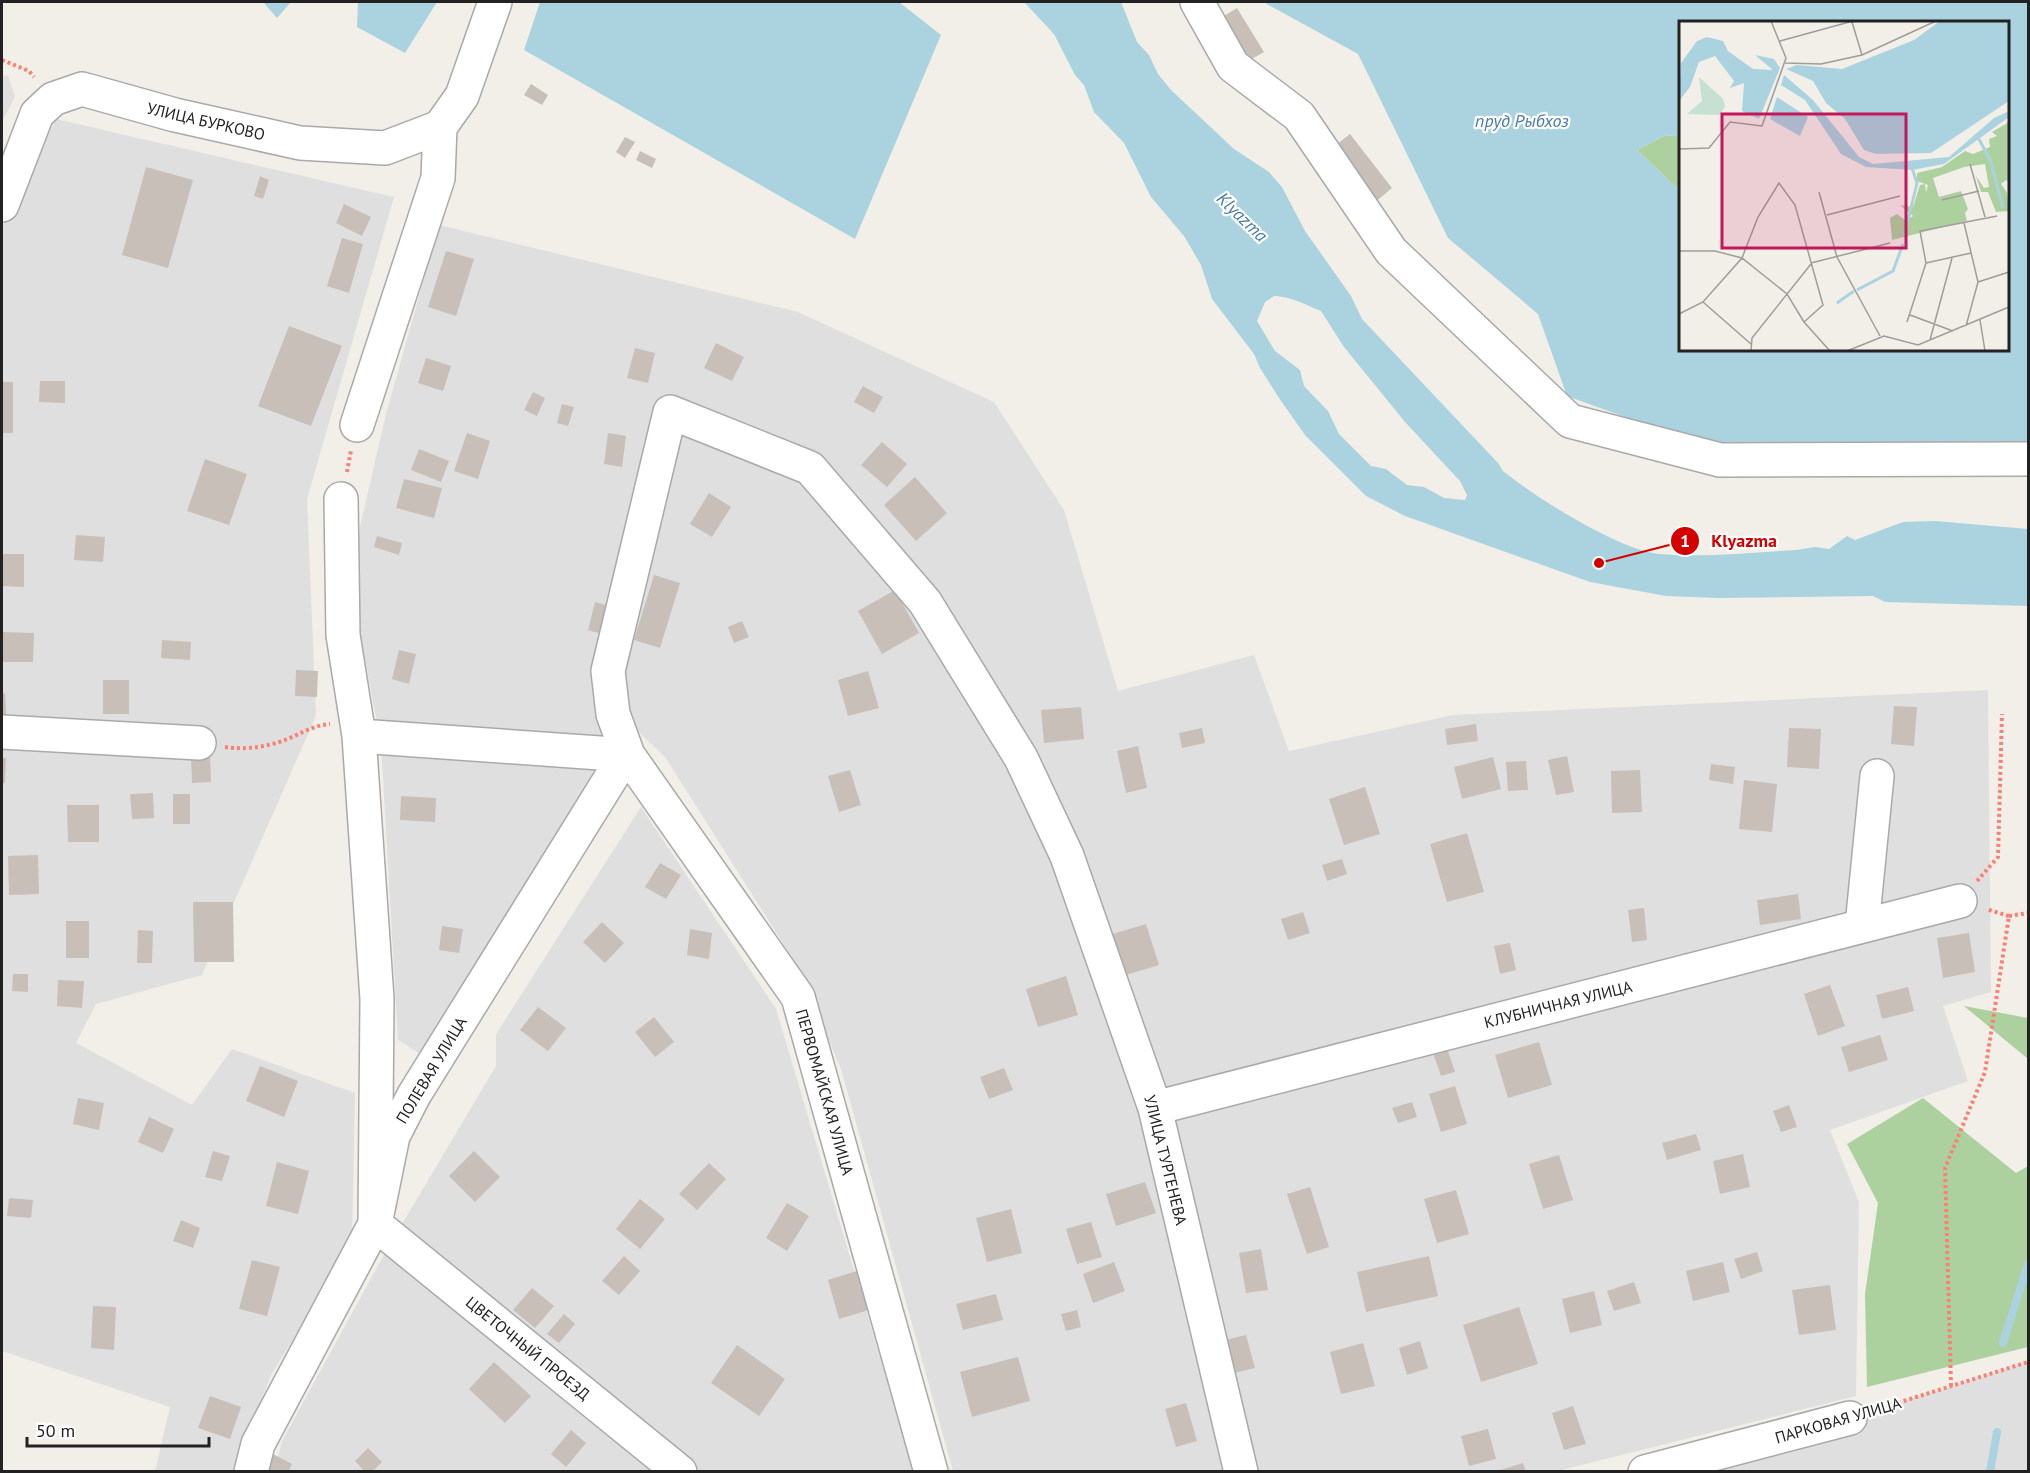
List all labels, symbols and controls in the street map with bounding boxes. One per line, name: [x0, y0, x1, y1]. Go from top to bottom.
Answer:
inset map: [1679, 21, 2009, 351]
street label: УЛИЦА БУРКОВО: [145, 98, 267, 144]
water label: пруд Рыбхоз: [1475, 109, 1569, 132]
water label: Klyazma: [1212, 187, 1273, 247]
callout: Klyazma: [1670, 523, 1789, 559]
text: 1: [1680, 529, 1690, 552]
text: Klyazma: [1711, 529, 1777, 552]
street label: КЛУБНИЧНАЯ УЛИЦА: [1482, 976, 1635, 1032]
street label: ПЕРВОМАЙСКАЯ УЛИЦА: [792, 1007, 858, 1178]
street label: ПОЛЕВАЯ УЛИЦА: [391, 1012, 471, 1127]
street label: УЛИЦА ТУРГЕНЕВА: [1140, 1093, 1192, 1228]
street label: ЦВЕТОЧНЫЙ ПРОЕЗД: [462, 1292, 594, 1404]
street label: ПАРКОВАЯ УЛИЦА: [1773, 1392, 1904, 1448]
scale bar: [27, 1410, 208, 1448]
text: 50 m: [36, 1419, 75, 1442]

